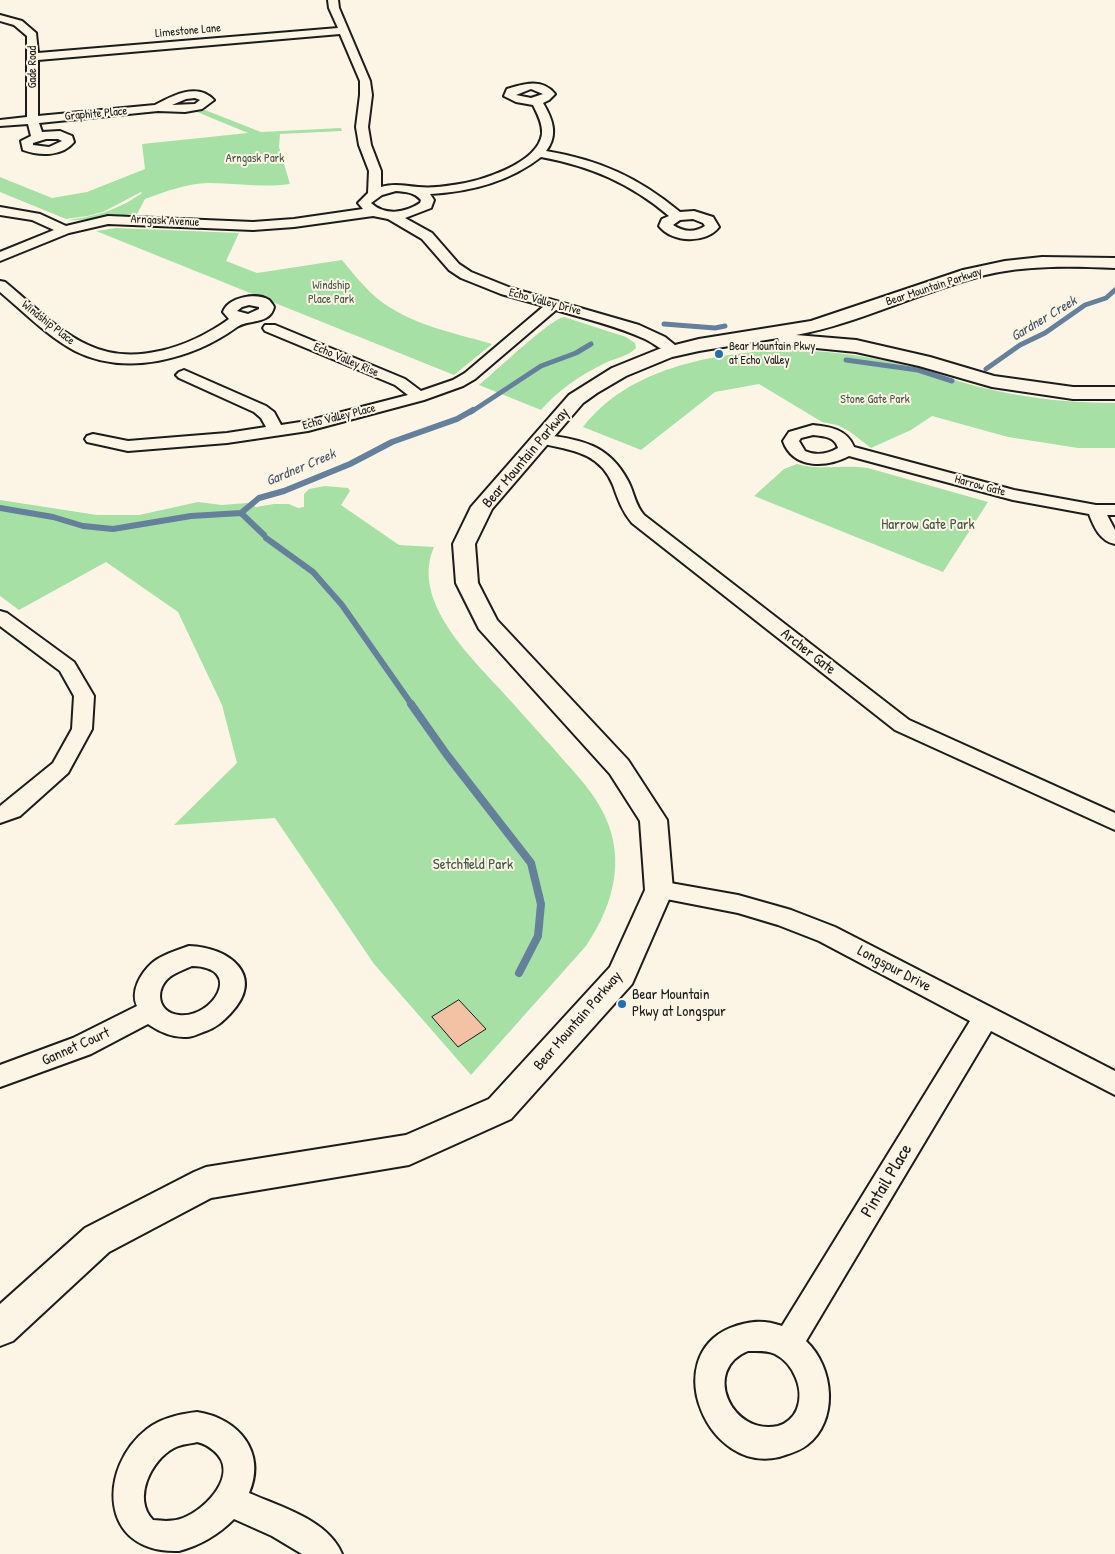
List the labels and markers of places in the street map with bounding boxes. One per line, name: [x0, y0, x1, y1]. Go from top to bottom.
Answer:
place label: Bear Mountain Pkwy at Echo Valley: [729, 340, 815, 368]
marker: Bear Mountain Pkwy at Echo Valley: [713, 348, 725, 360]
place label: Bear Mountain Pkwy at Longspur: [632, 986, 726, 1021]
marker: Bear Mountain Pkwy at Longspur: [616, 998, 628, 1010]

